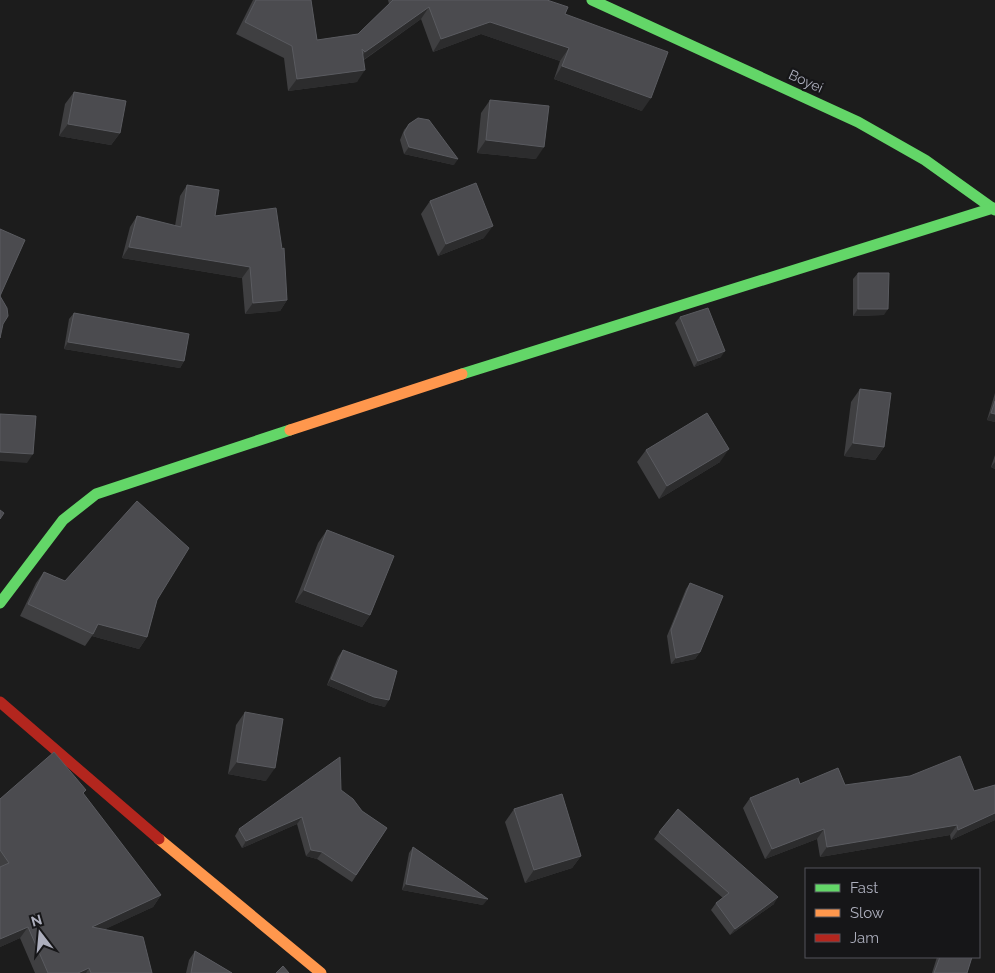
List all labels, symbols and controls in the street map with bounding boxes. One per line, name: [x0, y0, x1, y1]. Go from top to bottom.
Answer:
street label: Boyei: [786, 66, 826, 96]
legend: [805, 868, 980, 958]
text: Fast: [850, 879, 878, 897]
text: Slow: [850, 904, 884, 922]
north arrow: [15, 908, 65, 958]
text: N: [29, 911, 44, 930]
text: Jam: [850, 929, 879, 947]

